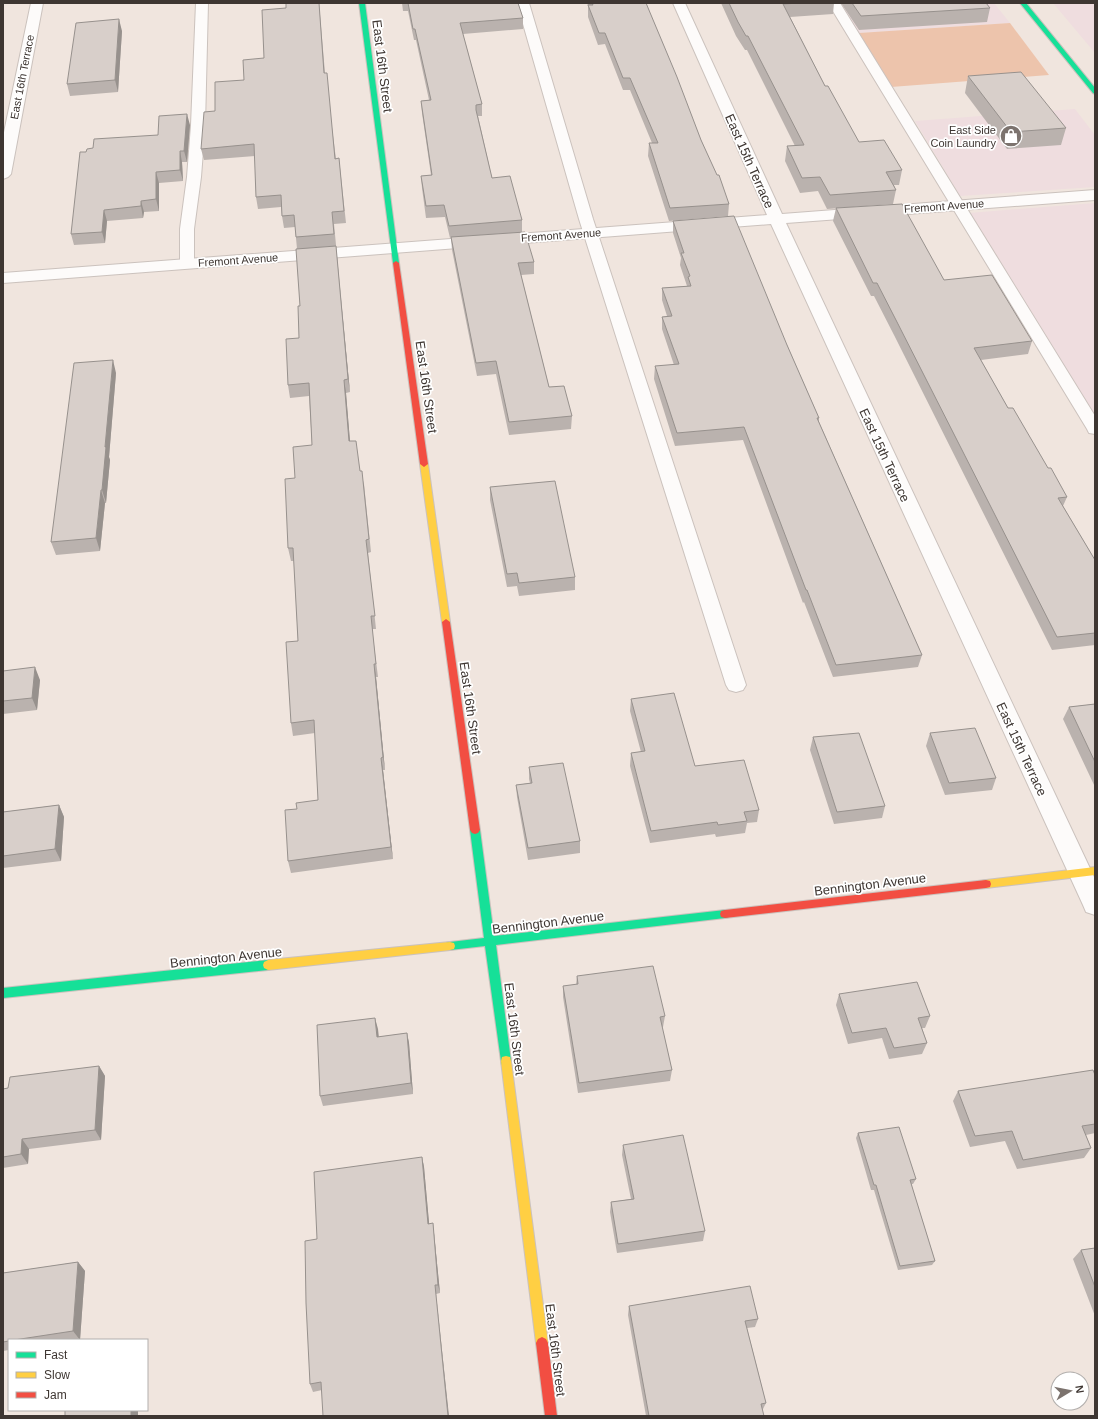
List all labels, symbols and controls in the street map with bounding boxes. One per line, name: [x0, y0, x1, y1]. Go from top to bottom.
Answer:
street label: East 16th Street: [369, 19, 396, 114]
street label: East 16th Terrace: [8, 34, 36, 120]
street label: East 15th Terrace: [722, 112, 777, 211]
shop icon: East Side Coin Laundry: [998, 123, 1024, 149]
place label: East Side Coin Laundry: [931, 124, 996, 149]
street label: Fremont Avenue: [903, 197, 985, 215]
street label: Fremont Avenue: [520, 226, 602, 244]
street label: Fremont Avenue: [197, 251, 279, 269]
street label: East 16th Street: [413, 340, 440, 435]
street label: East 15th Terrace: [856, 406, 913, 504]
street label: East 16th Street: [457, 661, 484, 756]
street label: East 15th Terrace: [993, 700, 1050, 798]
street label: Bennington Avenue: [813, 870, 927, 899]
street label: Bennington Avenue: [491, 908, 605, 937]
street label: Bennington Avenue: [169, 944, 283, 971]
street label: East 16th Street: [501, 982, 528, 1077]
street label: East 16th Street: [542, 1303, 569, 1398]
legend: [8, 1339, 148, 1411]
text: Fast: [44, 1348, 68, 1362]
text: Slow: [44, 1368, 70, 1382]
north arrow: [1050, 1371, 1090, 1411]
text: N: [1073, 1384, 1086, 1394]
text: Jam: [44, 1388, 67, 1402]

